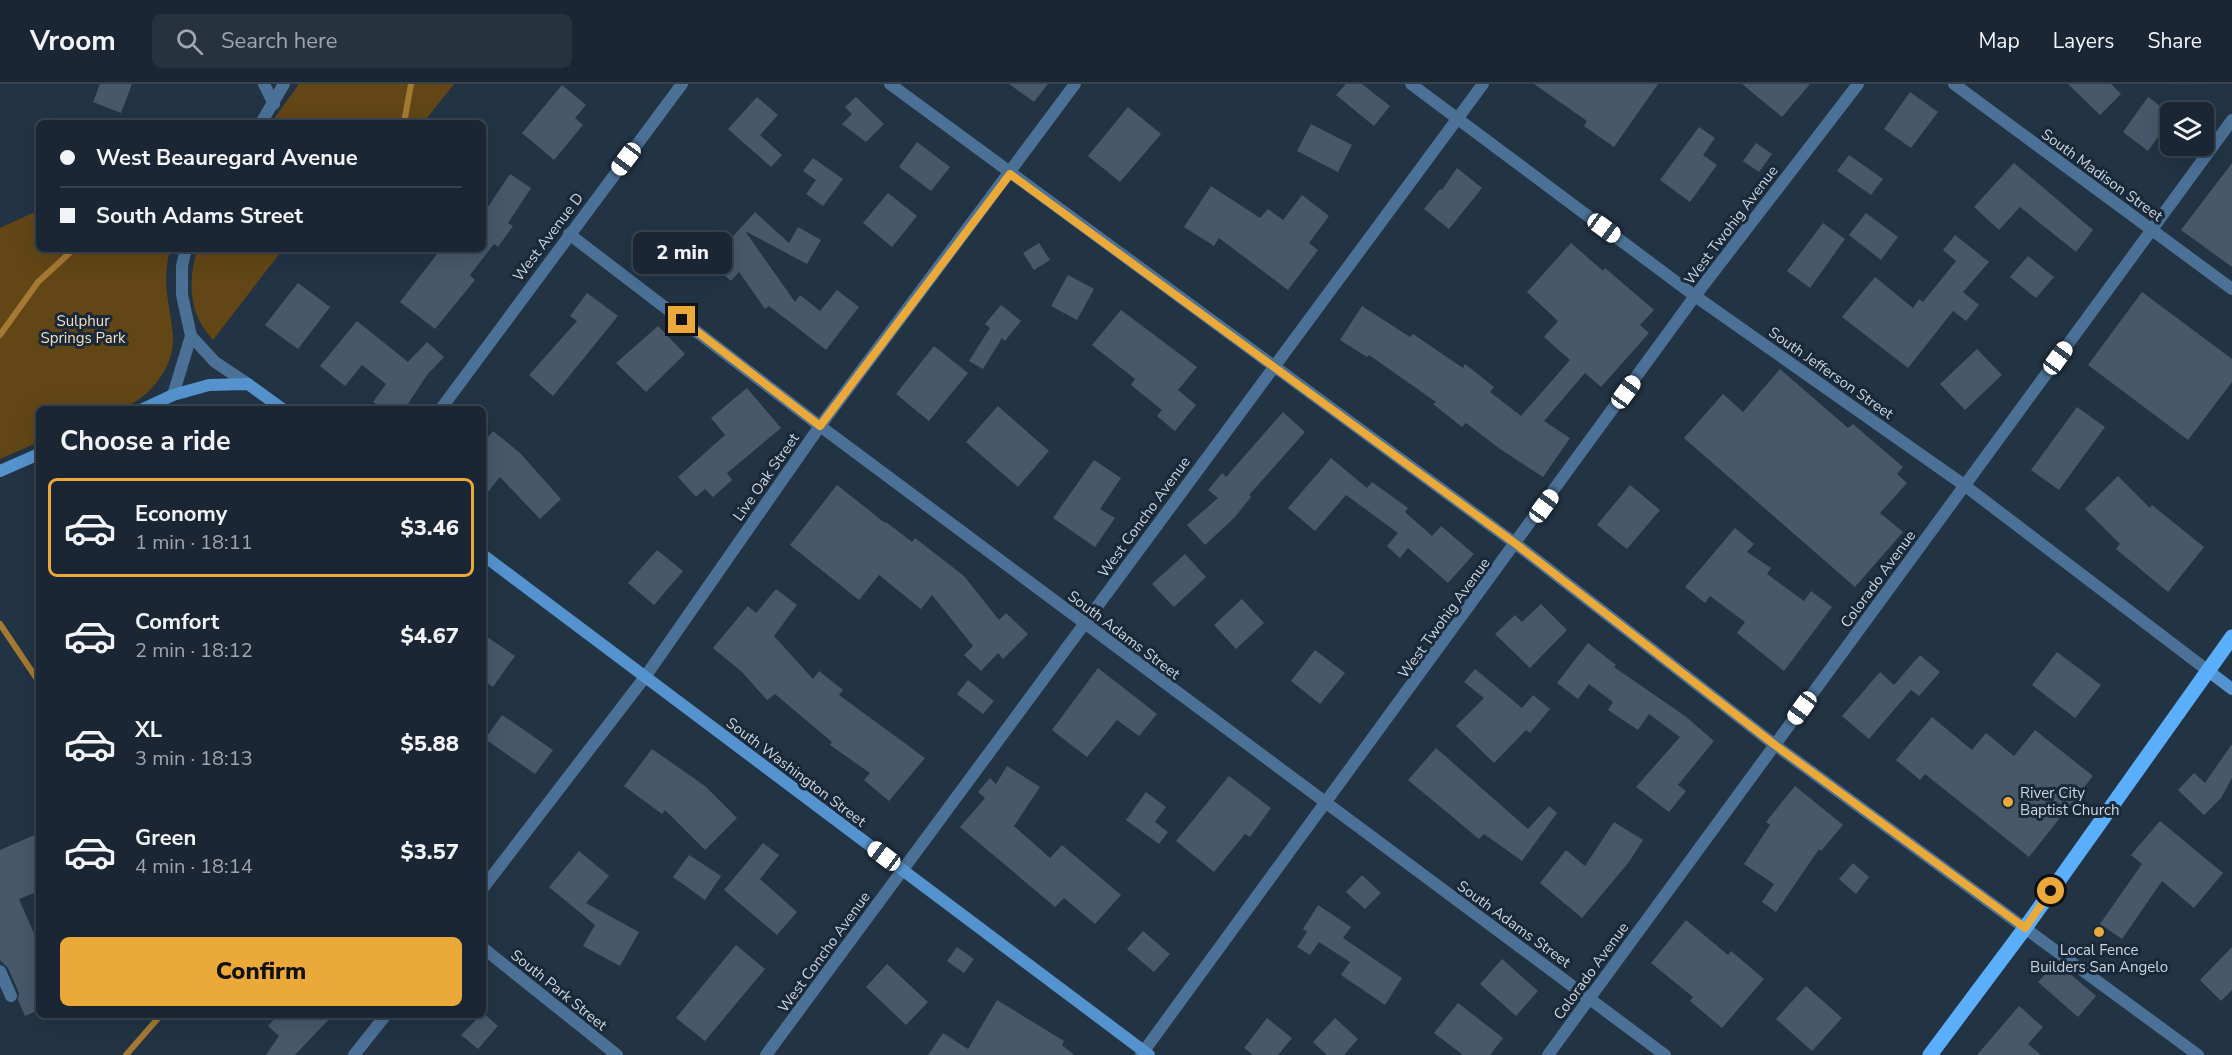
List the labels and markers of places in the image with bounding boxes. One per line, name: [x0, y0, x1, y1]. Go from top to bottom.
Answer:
place label: River City Baptist Church: [2020, 783, 2120, 820]
marker: River City Baptist Church: [2001, 795, 2015, 809]
marker: Local Fence Builders San Angelo: [2092, 925, 2106, 939]
place label: Local Fence Builders San Angelo: [2030, 940, 2168, 977]

